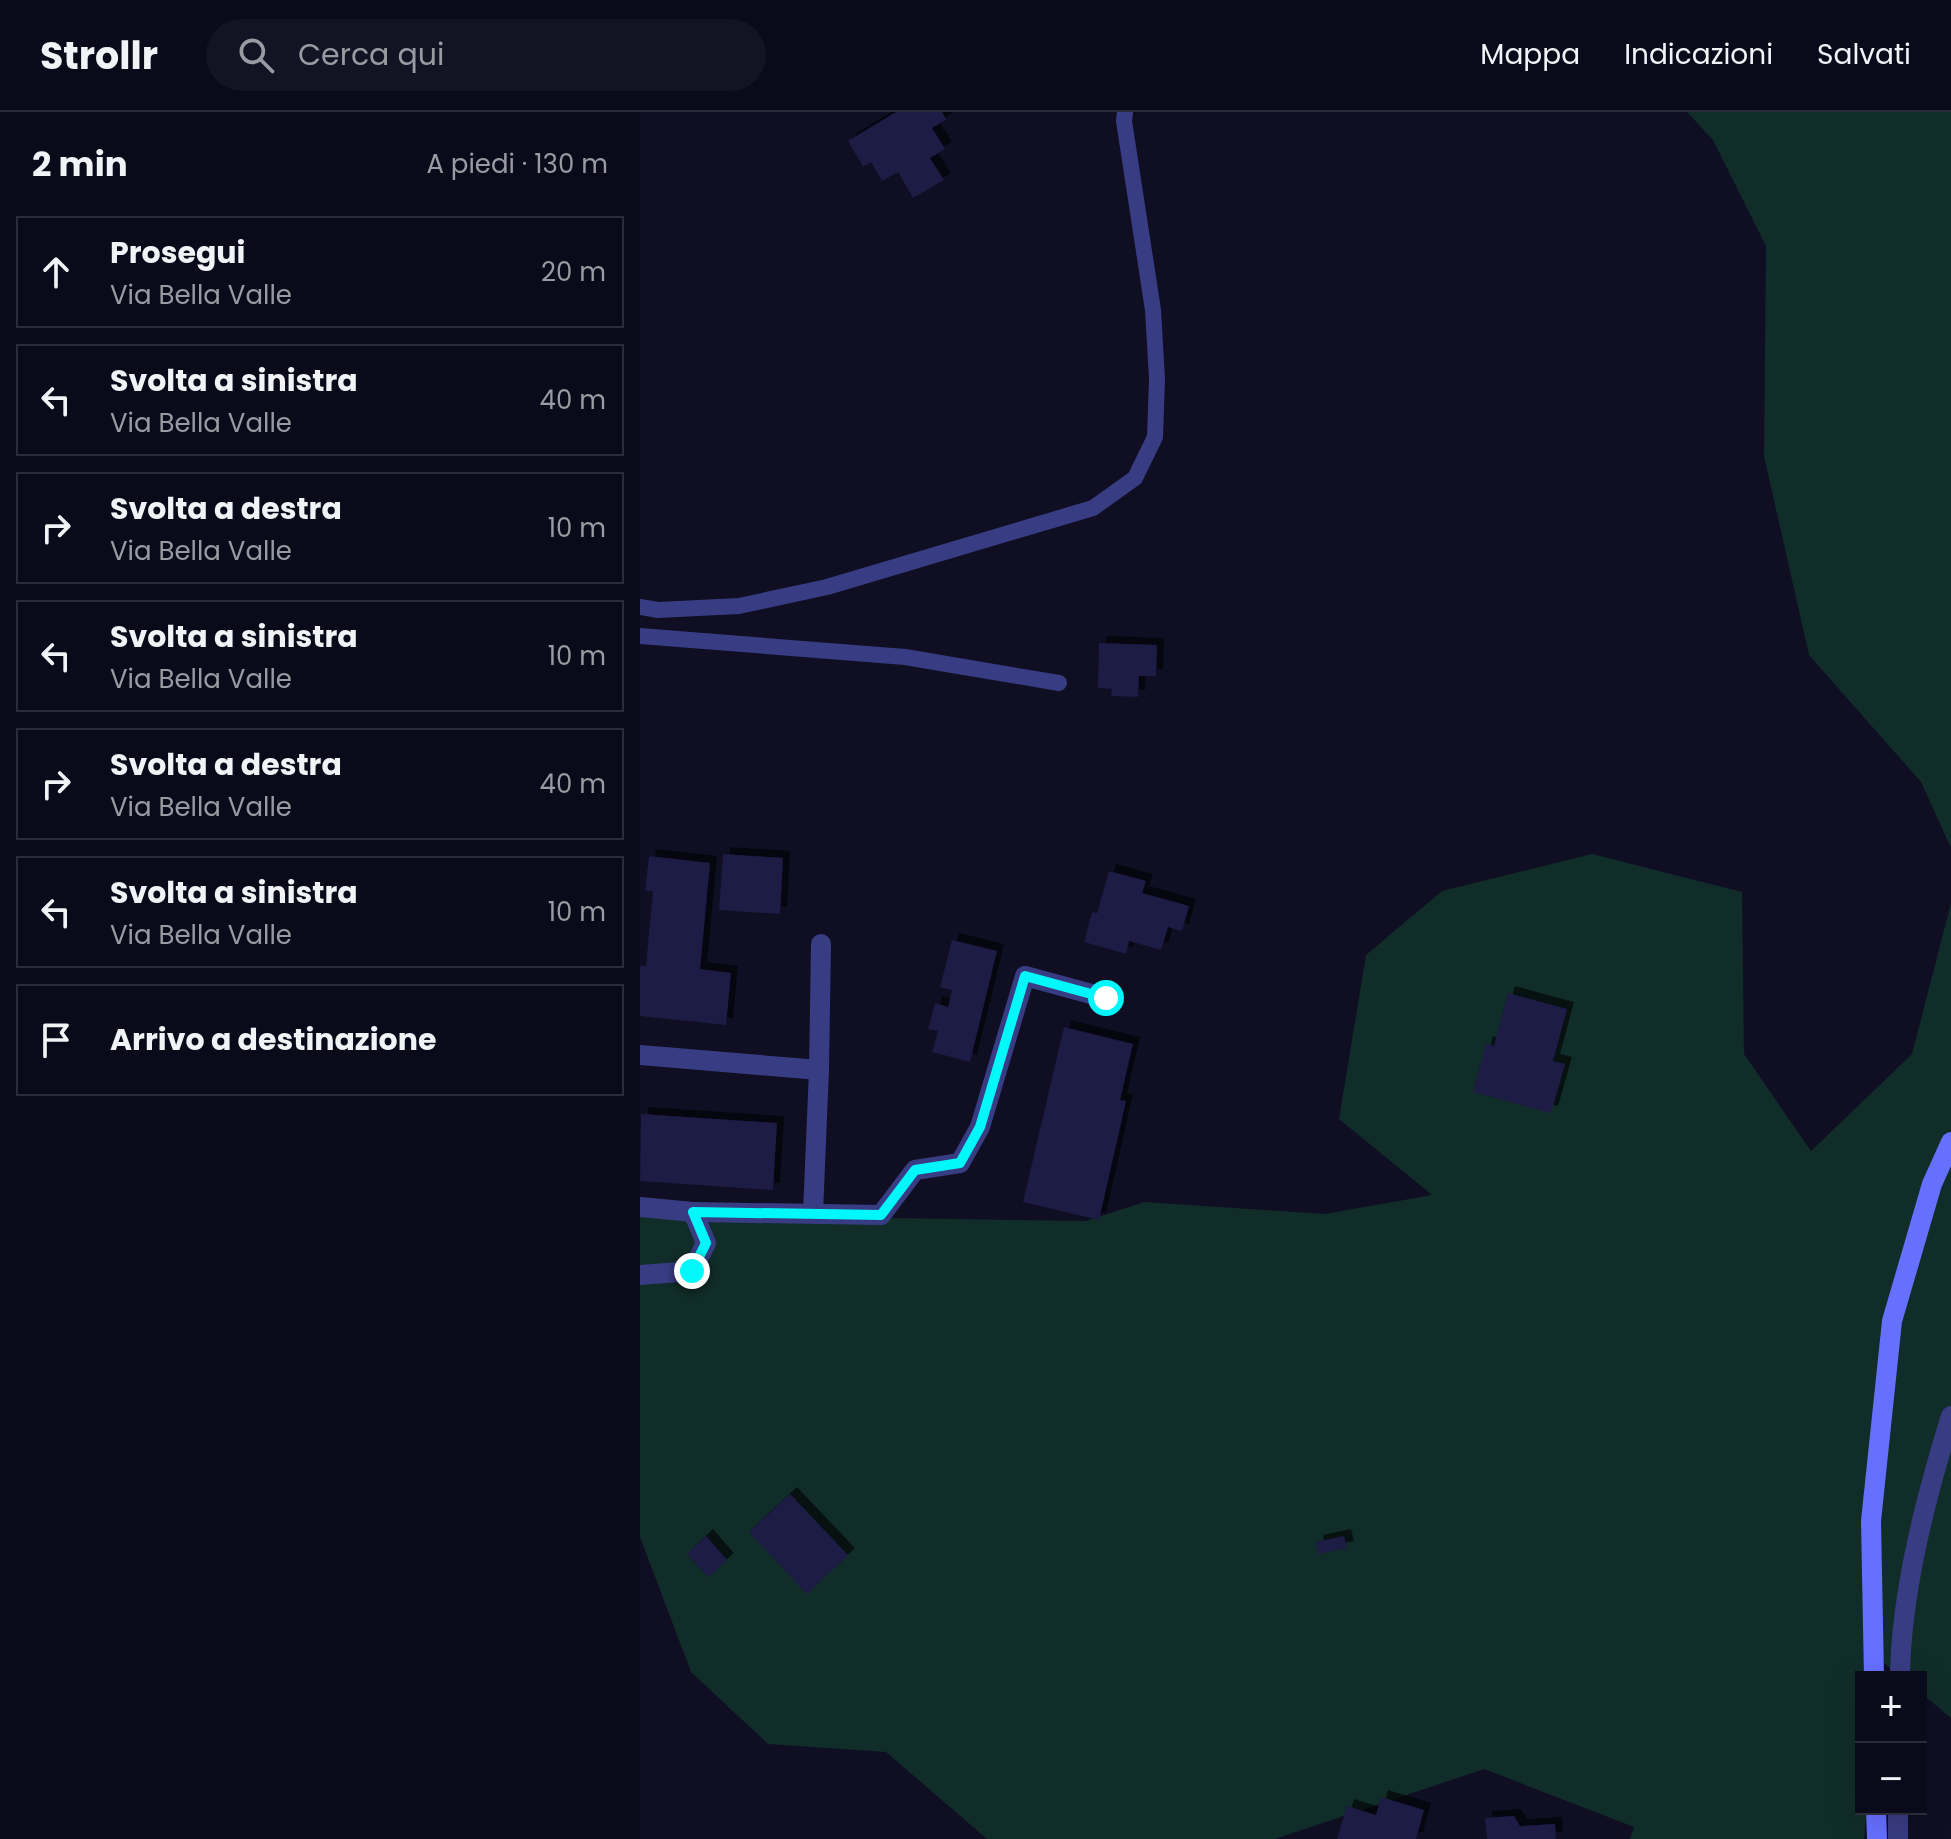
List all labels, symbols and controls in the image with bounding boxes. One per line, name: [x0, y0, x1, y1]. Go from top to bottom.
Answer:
search box: [206, 19, 766, 91]
text: Strollr: [40, 29, 158, 82]
icon: search: [234, 33, 278, 77]
text: Cerca qui: [298, 33, 444, 76]
text: Mappa: [1480, 35, 1580, 74]
text: Indicazioni: [1624, 35, 1773, 74]
text: Salvati: [1817, 35, 1911, 74]
text: 2 min: [32, 140, 128, 188]
text: A piedi · 130 m: [426, 146, 608, 182]
text: Prosegui: [110, 231, 245, 274]
icon: ahead: [34, 250, 78, 294]
text: 20 m: [541, 254, 606, 290]
text: Via Bella Valle: [110, 277, 292, 313]
text: Svolta a sinistra: [110, 359, 358, 402]
icon: left: [34, 378, 78, 422]
text: 40 m: [540, 382, 606, 418]
text: Via Bella Valle: [110, 405, 292, 441]
text: Svolta a destra: [110, 487, 342, 530]
icon: right: [34, 506, 78, 550]
text: 10 m: [548, 510, 606, 546]
text: Via Bella Valle: [110, 533, 292, 569]
text: Svolta a sinistra: [110, 615, 358, 658]
icon: left: [34, 634, 78, 678]
text: 10 m: [548, 638, 606, 674]
text: Via Bella Valle: [110, 661, 292, 697]
text: Svolta a destra: [110, 743, 342, 786]
icon: right: [34, 762, 78, 806]
text: 40 m: [540, 766, 606, 802]
text: Via Bella Valle: [110, 789, 292, 825]
text: Svolta a sinistra: [110, 871, 358, 914]
icon: left: [34, 890, 78, 934]
text: 10 m: [548, 894, 606, 930]
text: Via Bella Valle: [110, 917, 292, 953]
route start: [1088, 980, 1124, 1016]
icon: arrive: [34, 1018, 78, 1062]
text: Arrivo a destinazione: [110, 1018, 436, 1061]
route end: [674, 1253, 710, 1289]
map controls: [1855, 1671, 1927, 1815]
button: +: [1855, 1671, 1927, 1743]
button: −: [1855, 1743, 1927, 1815]

